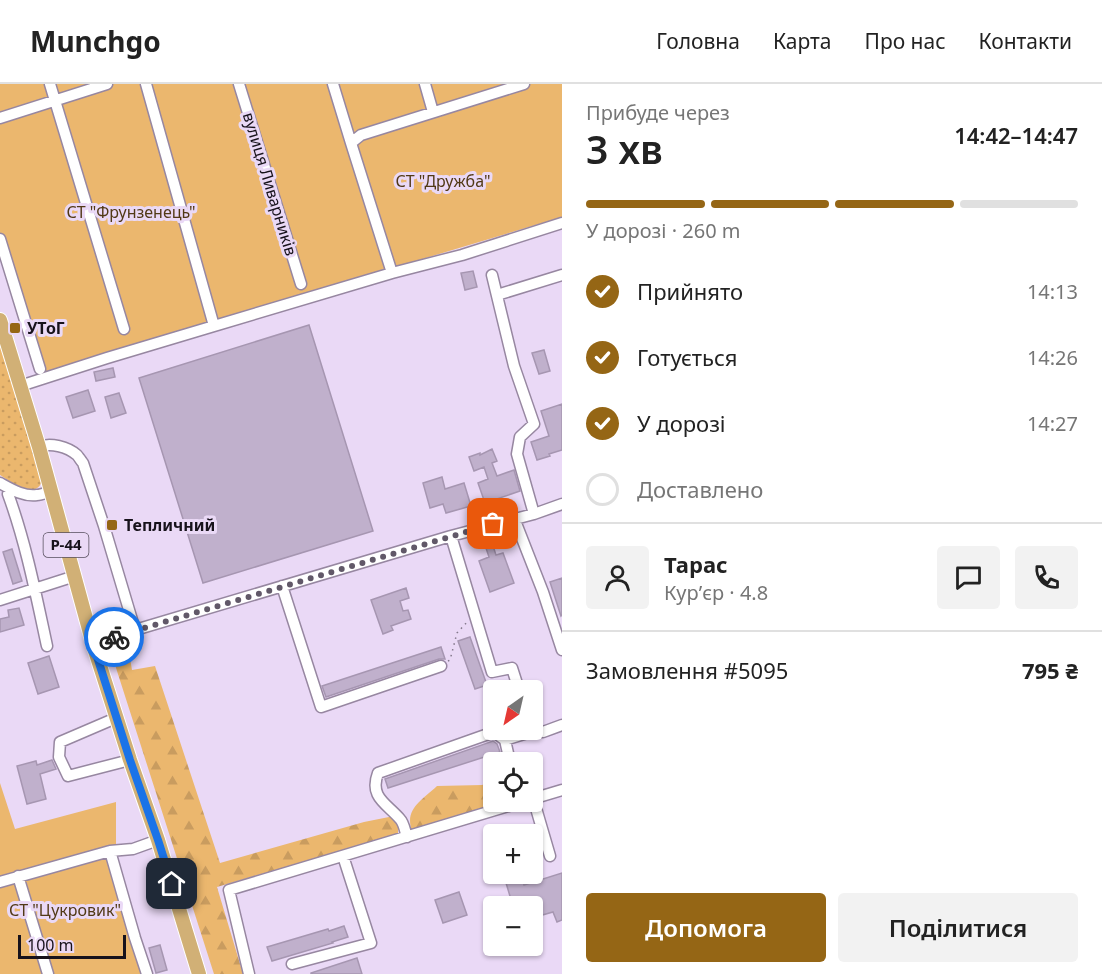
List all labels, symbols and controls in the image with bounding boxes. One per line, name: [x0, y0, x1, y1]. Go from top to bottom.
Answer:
text: Munchgo: [30, 22, 161, 60]
text: Головна: [656, 27, 740, 55]
text: Карта: [773, 27, 831, 55]
text: Про нас: [864, 27, 946, 55]
text: Контакти: [979, 27, 1072, 55]
text: Прибуде через: [586, 99, 730, 126]
street label: вулиця Ливарників: [238, 110, 302, 258]
text: 14:42–14:47: [954, 120, 1078, 150]
text: 3 хв: [586, 122, 663, 175]
park label: СТ "Дружба": [396, 170, 490, 192]
park label: СТ "Фрунзенець": [67, 201, 195, 223]
text: У дорозі · 260 m: [586, 217, 740, 244]
icon: check: [586, 275, 619, 308]
text: Прийнято: [637, 276, 743, 306]
text: 14:13: [1027, 278, 1078, 305]
place label: УТоГ: [27, 317, 65, 339]
marker: УТоГ: [8, 321, 22, 335]
icon: check: [586, 341, 619, 374]
text: Готується: [637, 342, 737, 372]
text: 14:26: [1027, 344, 1078, 371]
icon: check: [586, 407, 619, 440]
text: У дорозі: [637, 408, 726, 438]
text: 14:27: [1027, 410, 1078, 437]
text: Доставлено: [637, 474, 763, 504]
pin: [467, 498, 518, 549]
icon: bag: [476, 507, 509, 540]
place label: Тепличний: [124, 514, 215, 536]
marker: Тепличний: [105, 518, 119, 532]
road number: Р-44: [44, 533, 88, 557]
button: person: [586, 546, 649, 609]
button: chat: [937, 546, 1000, 609]
button: phone: [1015, 546, 1078, 609]
text: Тарас: [664, 549, 728, 579]
text: Кур’єр · 4.8: [664, 579, 768, 606]
courier: [84, 607, 144, 667]
icon: bike: [98, 621, 131, 654]
text: Замовлення #5095: [586, 655, 788, 685]
text: 795 ₴: [1022, 655, 1078, 685]
north arrow: [483, 680, 543, 740]
map controls: [483, 680, 543, 956]
button: locate: [483, 752, 543, 812]
button: +: [483, 824, 543, 884]
pin: [146, 858, 197, 909]
icon: home: [155, 867, 188, 900]
button: Допомога: [586, 893, 826, 962]
button: Поділитися: [838, 893, 1078, 962]
button: −: [483, 896, 543, 956]
park label: СТ "Цукровик": [9, 899, 121, 921]
scale bar: [18, 932, 126, 960]
text: 100 m: [27, 934, 74, 956]

